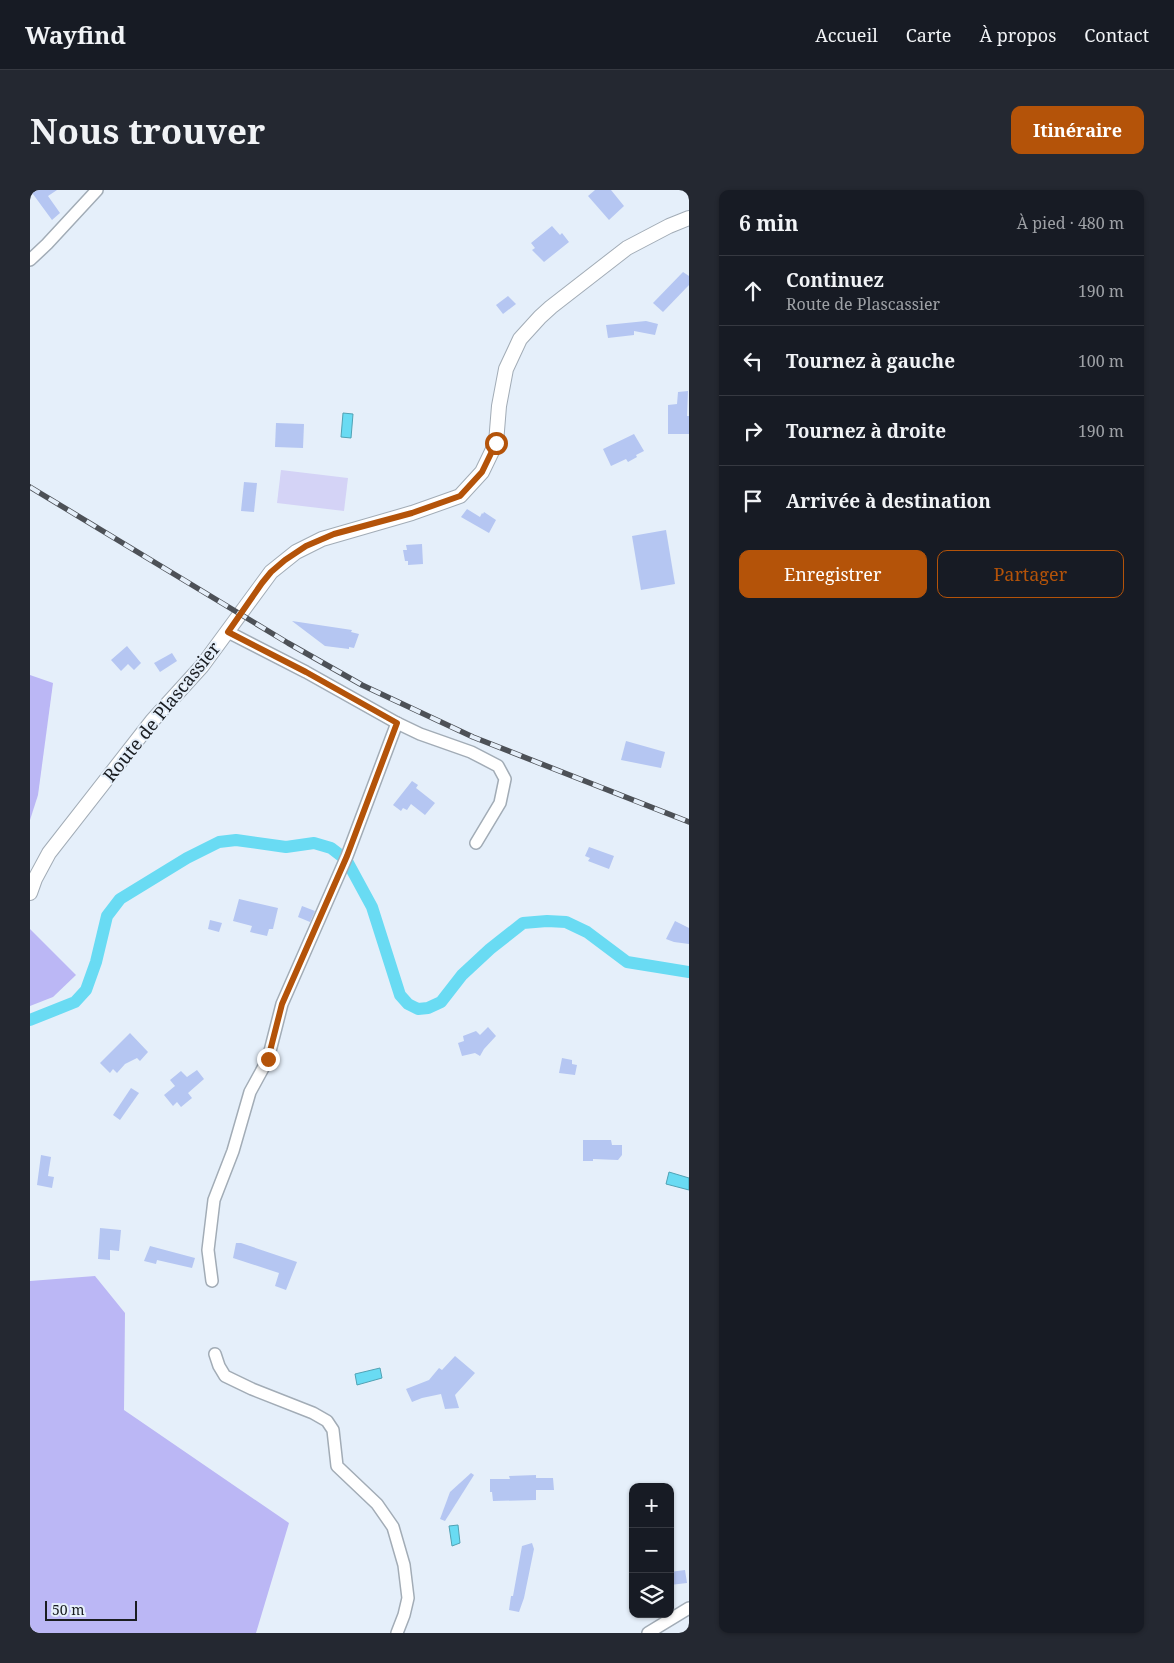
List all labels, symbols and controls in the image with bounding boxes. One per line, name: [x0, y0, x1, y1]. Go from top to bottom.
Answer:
text: Wayfind: [25, 18, 126, 51]
text: Accueil: [815, 23, 878, 47]
text: Carte: [906, 23, 951, 47]
text: À propos: [979, 23, 1056, 47]
text: Contact: [1084, 23, 1149, 47]
button: Itinéraire: [1011, 106, 1144, 154]
text: Nous trouver: [30, 107, 265, 154]
text: 6 min: [739, 209, 798, 237]
text: À pied · 480 m: [1017, 212, 1124, 234]
text: Continuez: [786, 267, 884, 293]
icon: ahead: [739, 277, 767, 305]
text: 190 m: [1078, 280, 1124, 302]
text: Route de Plascassier: [786, 293, 940, 315]
icon: left: [739, 347, 767, 375]
text: Tournez à gauche: [786, 348, 955, 374]
text: 100 m: [1078, 350, 1124, 372]
icon: right: [739, 417, 767, 445]
text: Tournez à droite: [786, 418, 946, 444]
text: 190 m: [1078, 420, 1124, 442]
route start: [485, 432, 508, 455]
icon: arrive: [739, 487, 767, 515]
text: Arrivée à destination: [786, 488, 991, 514]
button: Enregistrer: [739, 550, 927, 598]
button: Partager: [937, 550, 1124, 598]
street label: Route de Plascassier: [97, 636, 225, 786]
route end: [257, 1048, 280, 1071]
map controls: [629, 1483, 674, 1618]
button: +: [629, 1483, 674, 1528]
button: −: [629, 1528, 674, 1573]
button: layers: [629, 1573, 674, 1618]
scale bar: [45, 1598, 138, 1621]
text: 50 m: [52, 1600, 85, 1619]

